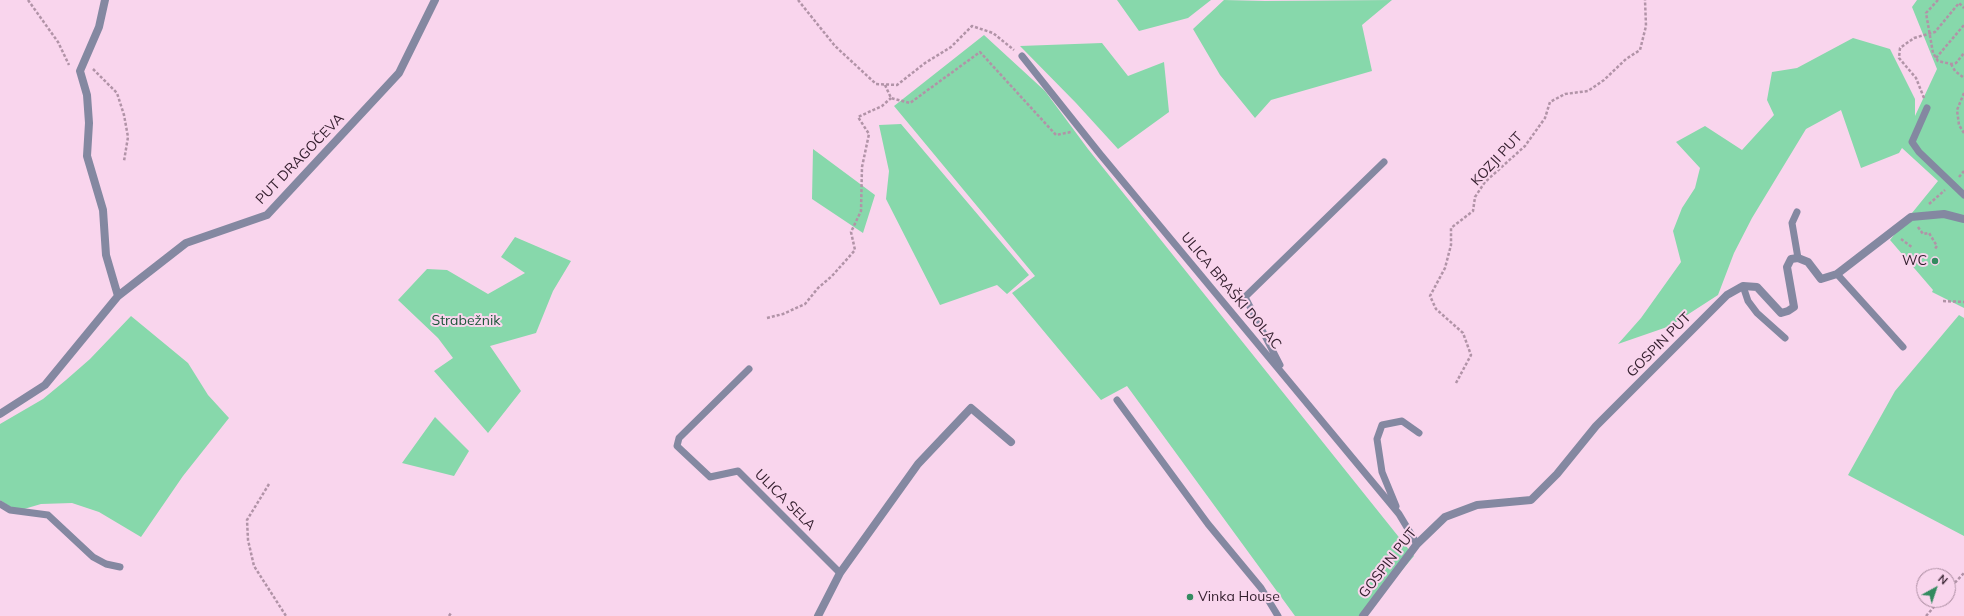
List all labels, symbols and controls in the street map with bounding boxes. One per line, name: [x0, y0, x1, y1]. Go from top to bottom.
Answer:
street label: PUT DRAGOČEVA: [252, 110, 348, 208]
street label: KOZJI PUT: [1468, 129, 1526, 189]
street label: ULICA BRAŠKI DOLAC: [1177, 229, 1285, 353]
place label: WC: [1902, 253, 1927, 269]
marker: WC: [1930, 256, 1940, 266]
street label: GOSPIN PUT: [1623, 309, 1695, 381]
park label: Strabežnik: [431, 313, 501, 329]
street label: ULICA SELA: [751, 466, 819, 534]
street label: GOSPIN PUT: [1355, 525, 1421, 601]
north arrow: [1916, 568, 1956, 608]
text: N: [1935, 572, 1951, 588]
place label: Vinka House: [1198, 589, 1280, 605]
marker: Vinka House: [1185, 592, 1195, 602]

